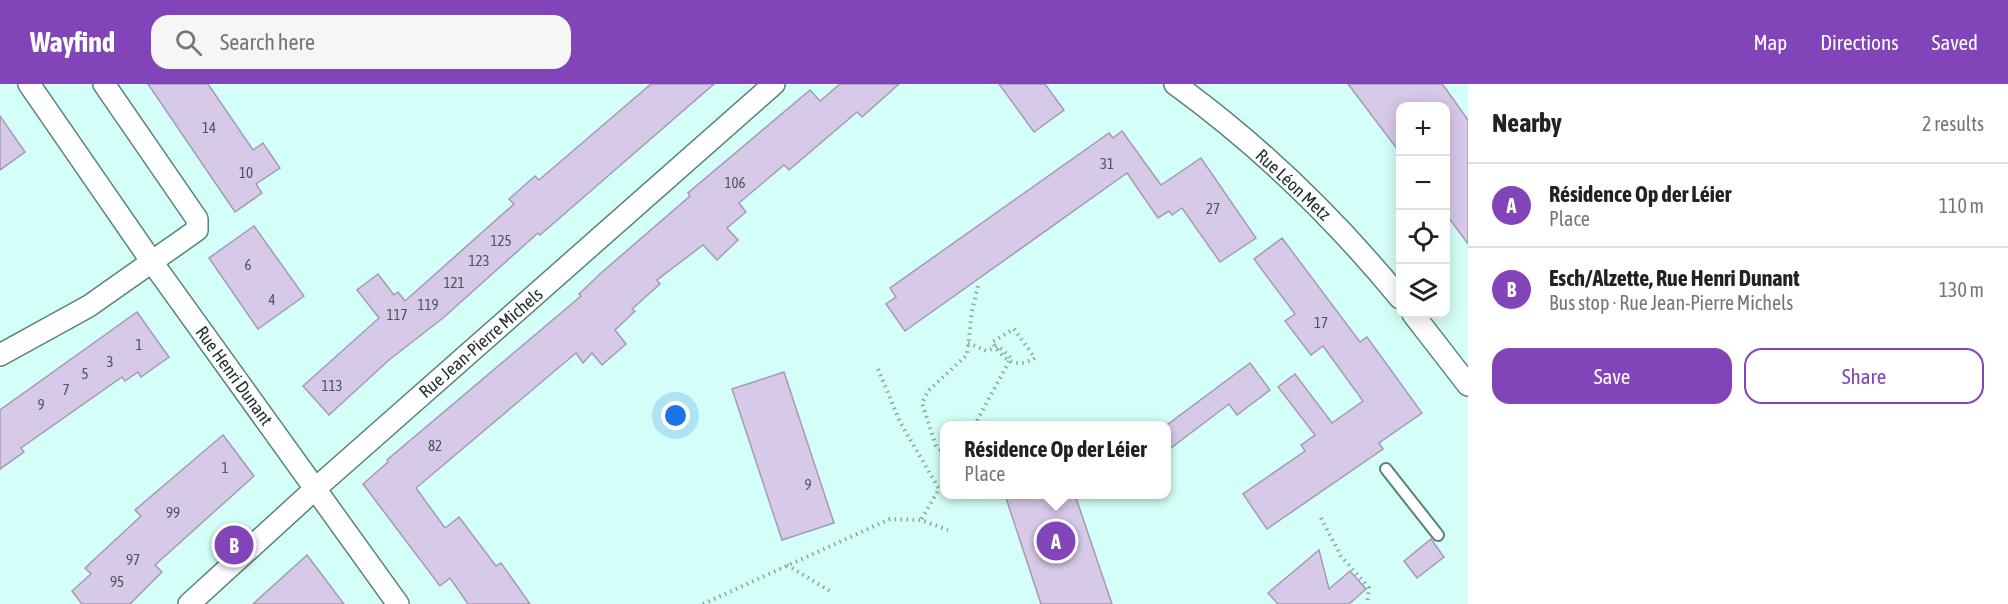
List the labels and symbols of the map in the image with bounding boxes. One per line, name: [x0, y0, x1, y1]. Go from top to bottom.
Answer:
house number: 14: [202, 119, 216, 136]
street label: Rue Léon Metz: [1251, 145, 1336, 225]
house number: 31: [1100, 155, 1114, 172]
house number: 10: [239, 164, 253, 181]
house number: 106: [724, 174, 746, 191]
house number: 27: [1206, 200, 1220, 217]
house number: 125: [490, 232, 512, 249]
house number: 123: [468, 252, 490, 269]
house number: 6: [244, 256, 252, 273]
house number: 121: [443, 274, 465, 291]
street label: Rue Jean-Pierre Michels: [415, 283, 547, 402]
house number: 4: [268, 291, 276, 308]
house number: 119: [417, 296, 439, 313]
house number: 117: [386, 306, 408, 323]
house number: 17: [1314, 314, 1328, 331]
street label: Rue Henri Dunant: [191, 322, 277, 429]
house number: 1: [135, 336, 143, 353]
house number: 3: [106, 353, 114, 370]
house number: 5: [81, 365, 89, 382]
house number: 113: [321, 377, 343, 394]
house number: 7: [62, 381, 70, 398]
house number: 9: [37, 396, 45, 413]
your location: [661, 401, 690, 430]
house number: 82: [428, 437, 442, 454]
house number: 1: [221, 459, 229, 476]
house number: 9: [804, 476, 812, 493]
house number: 99: [166, 504, 180, 521]
pin: A: [1036, 518, 1076, 564]
pin: B: [214, 522, 254, 568]
house number: 97: [126, 551, 140, 568]
house number: 95: [110, 573, 124, 590]

